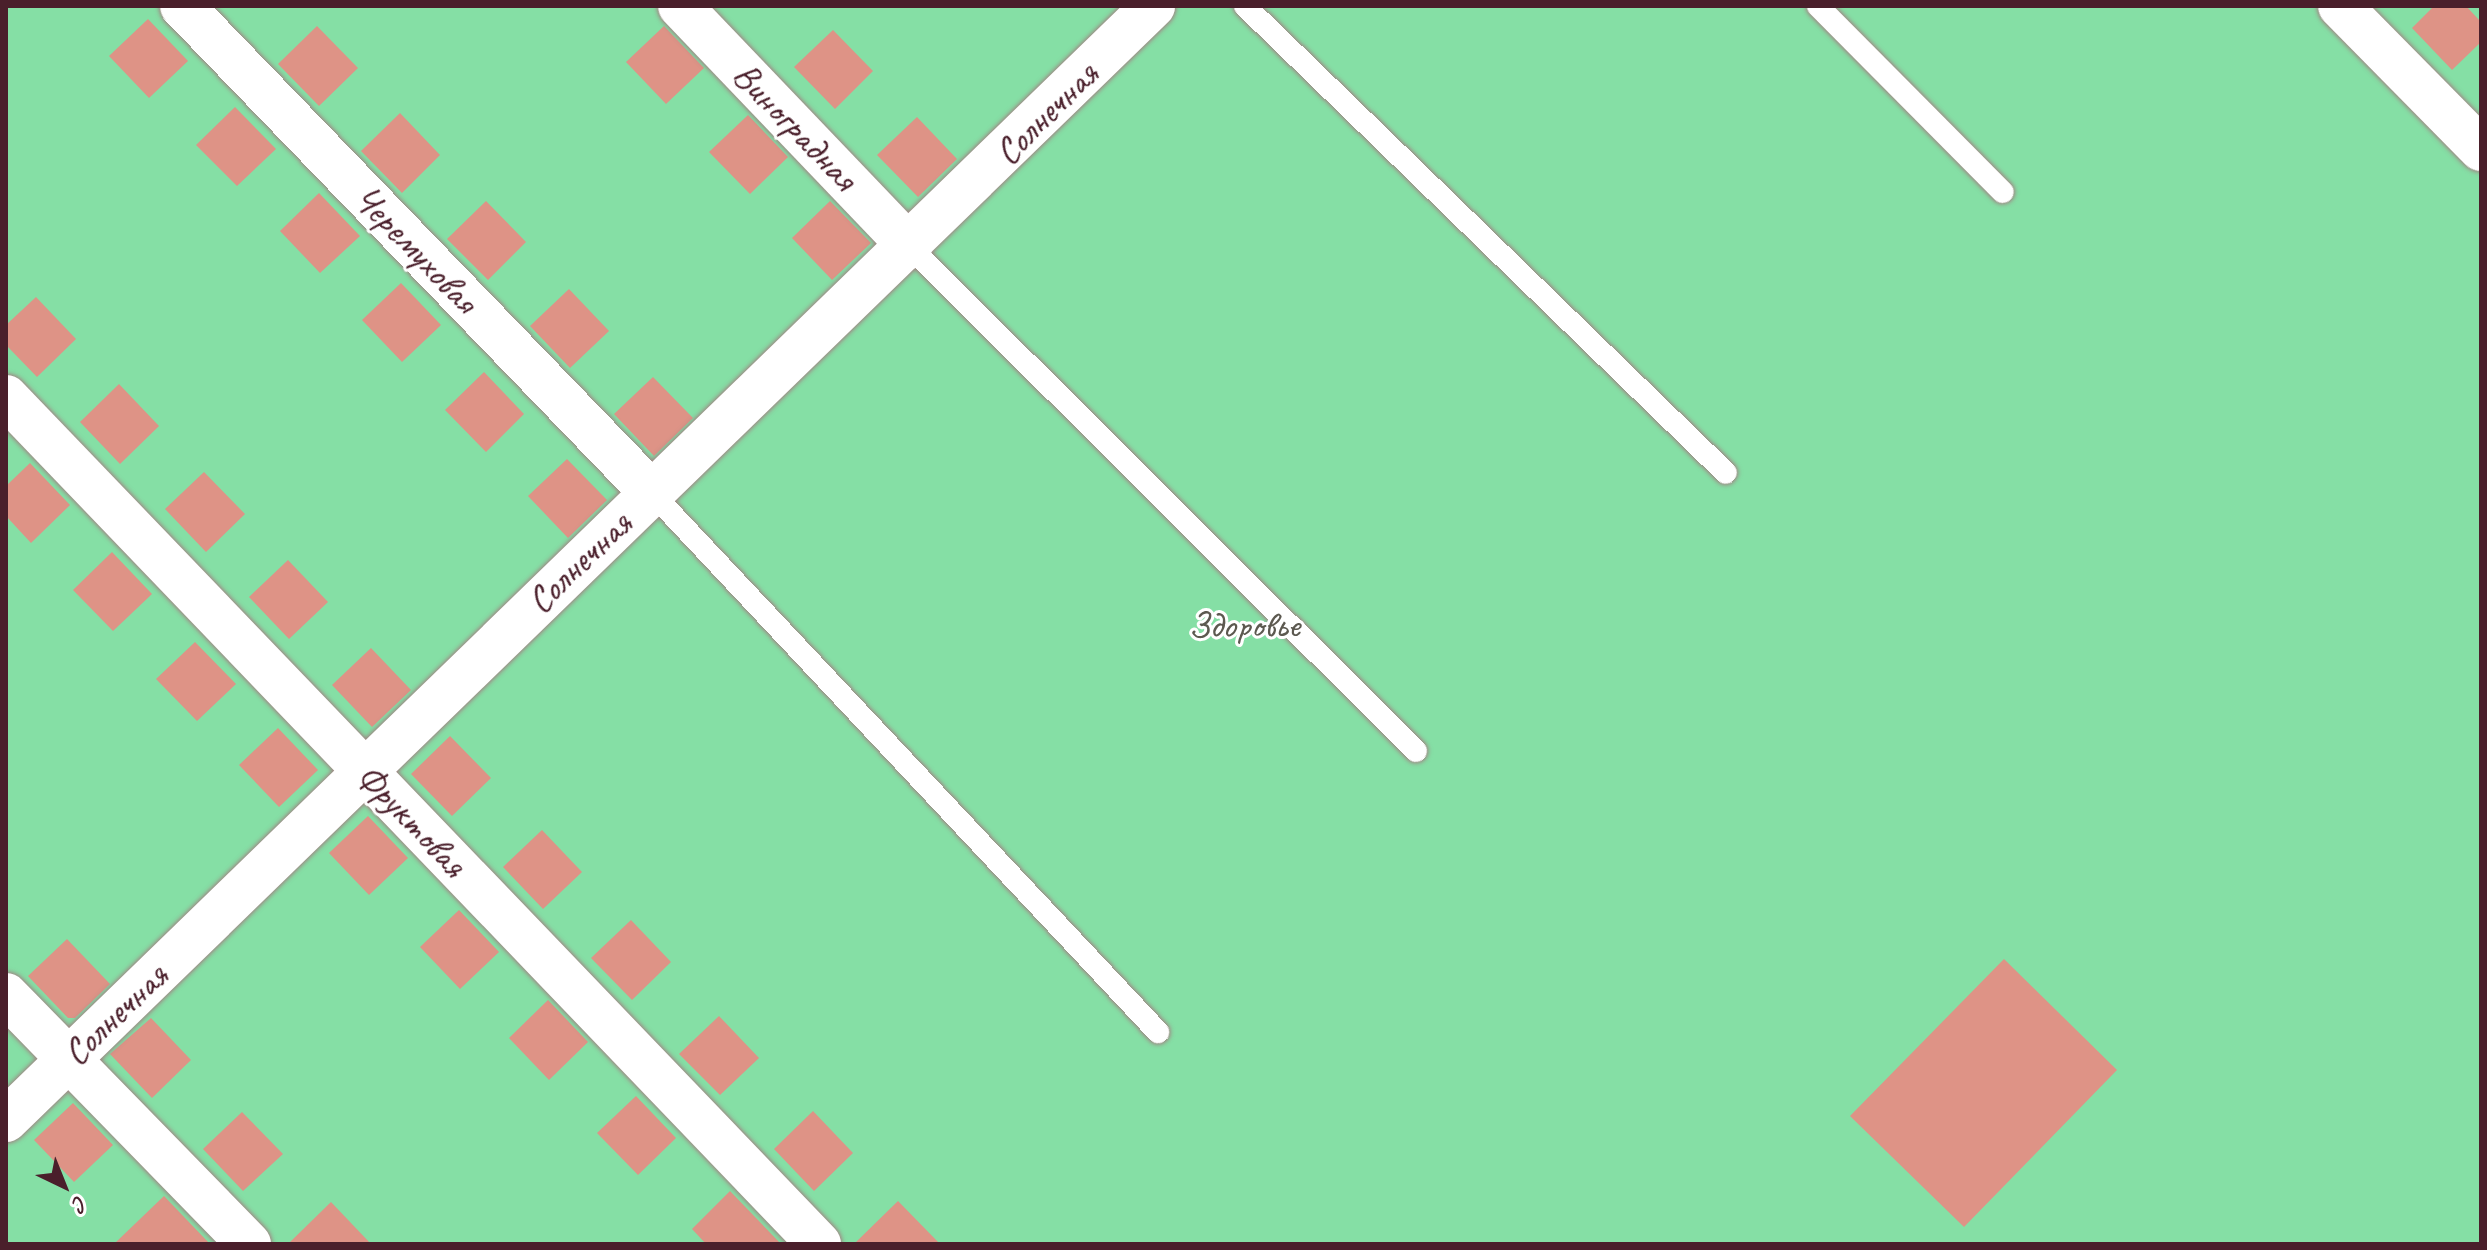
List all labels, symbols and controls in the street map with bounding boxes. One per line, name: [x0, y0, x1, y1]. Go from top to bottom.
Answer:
street label: Солнечная: [984, 51, 1108, 175]
street label: Виноградная: [723, 53, 867, 199]
street label: Черемуховая: [344, 176, 488, 322]
street label: Солнечная: [517, 501, 641, 623]
park label: Здоровье: [1188, 602, 1300, 648]
street label: Фруктовая: [347, 754, 477, 886]
street label: Солнечная: [53, 953, 177, 1075]
north arrow: [24, 1146, 104, 1226]
text: С: [67, 1190, 94, 1217]

